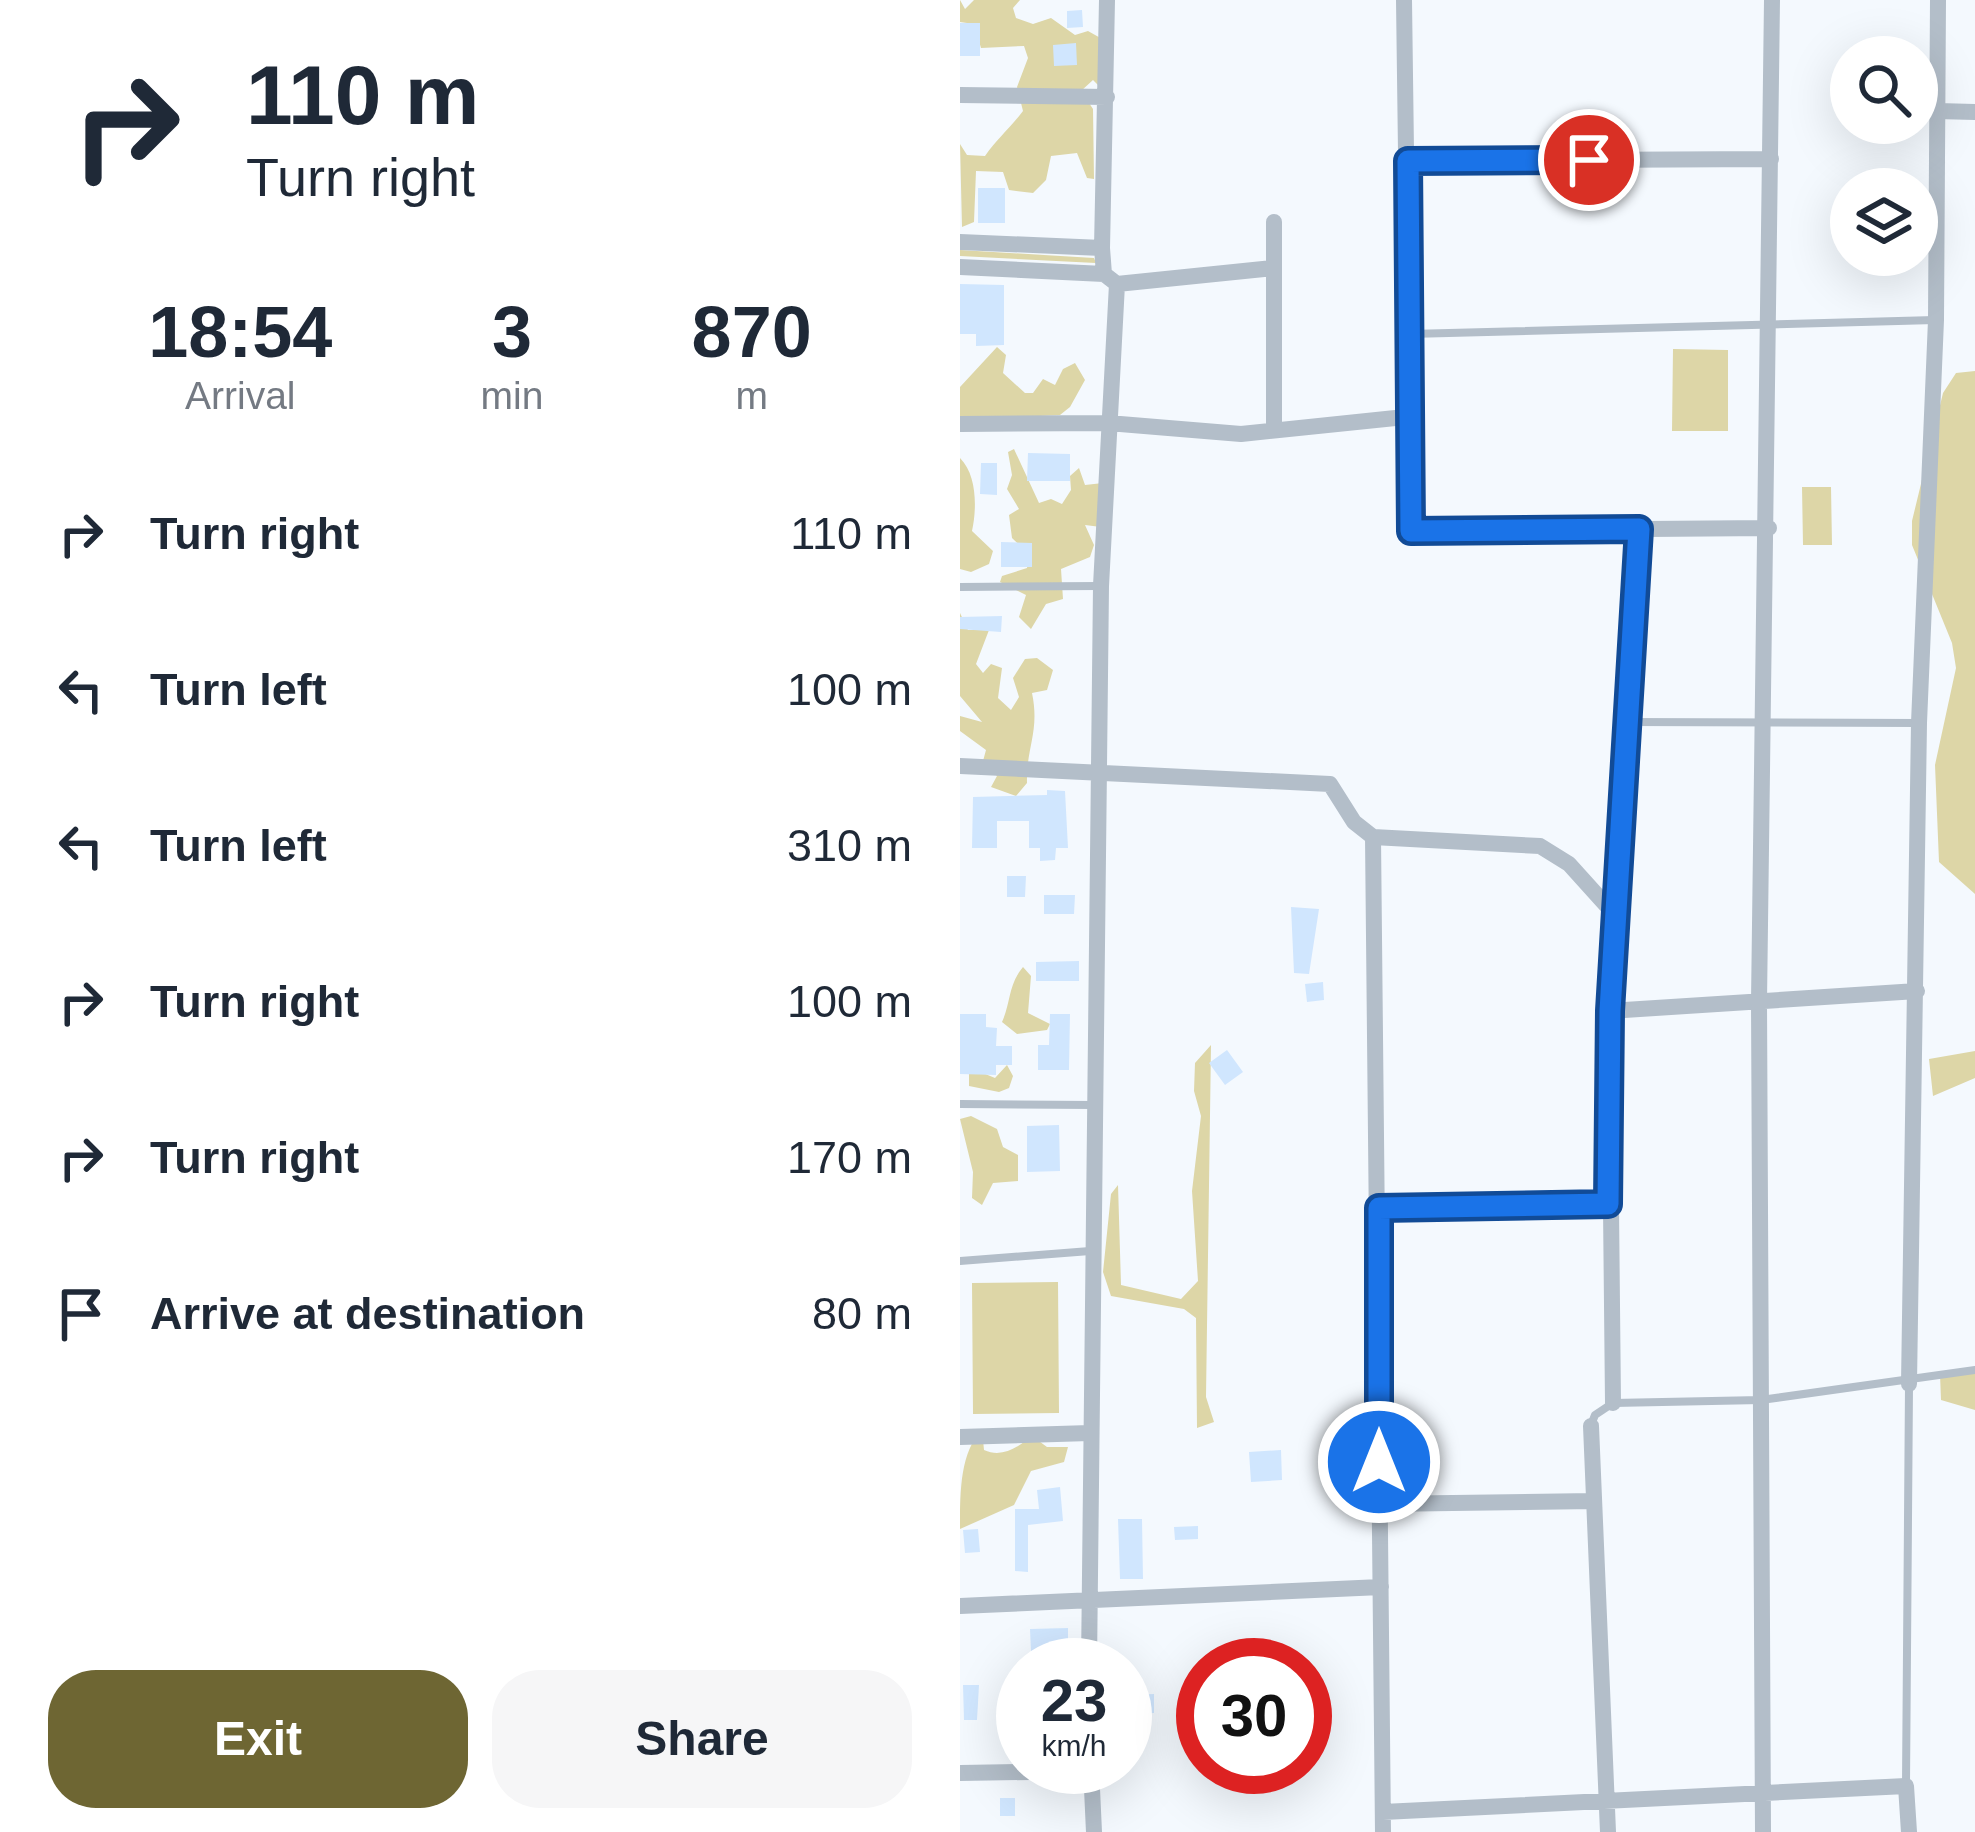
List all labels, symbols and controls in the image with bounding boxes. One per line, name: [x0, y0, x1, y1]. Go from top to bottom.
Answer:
map controls: [1830, 36, 1938, 276]
button: search: [1830, 36, 1938, 144]
icon: right: [48, 48, 204, 204]
text: 110 m: [246, 48, 480, 142]
pin: [1538, 109, 1640, 211]
icon: arrive: [1556, 127, 1622, 193]
text: Turn right: [246, 147, 475, 207]
button: layers: [1830, 168, 1938, 276]
text: 18:54: [148, 292, 332, 372]
text: 3: [492, 292, 532, 372]
text: 870: [692, 292, 812, 372]
text: Arrival: [185, 374, 296, 417]
text: min: [481, 374, 543, 417]
text: m: [735, 374, 768, 417]
icon: right: [48, 501, 114, 567]
text: Turn right: [150, 508, 359, 559]
text: 110 m: [790, 508, 912, 559]
icon: left: [48, 657, 114, 723]
text: Turn left: [150, 664, 327, 715]
text: 100 m: [787, 664, 912, 715]
icon: left: [48, 813, 114, 879]
text: Turn left: [150, 820, 327, 871]
text: 310 m: [787, 820, 912, 871]
icon: right: [48, 969, 114, 1035]
text: Turn right: [150, 976, 359, 1027]
text: 100 m: [787, 976, 912, 1027]
icon: right: [48, 1125, 114, 1191]
text: Turn right: [150, 1132, 359, 1183]
text: 170 m: [787, 1132, 912, 1183]
icon: arrive: [48, 1281, 114, 1347]
text: Arrive at destination: [150, 1288, 585, 1339]
text: 80 m: [812, 1288, 912, 1339]
position arrow: [1316, 1399, 1442, 1525]
speed limit sign: 30: [1176, 1638, 1332, 1794]
text: 23: [1041, 1667, 1107, 1734]
button: Exit: [48, 1670, 468, 1808]
button: Share: [492, 1670, 912, 1808]
text: km/h: [1041, 1729, 1107, 1762]

